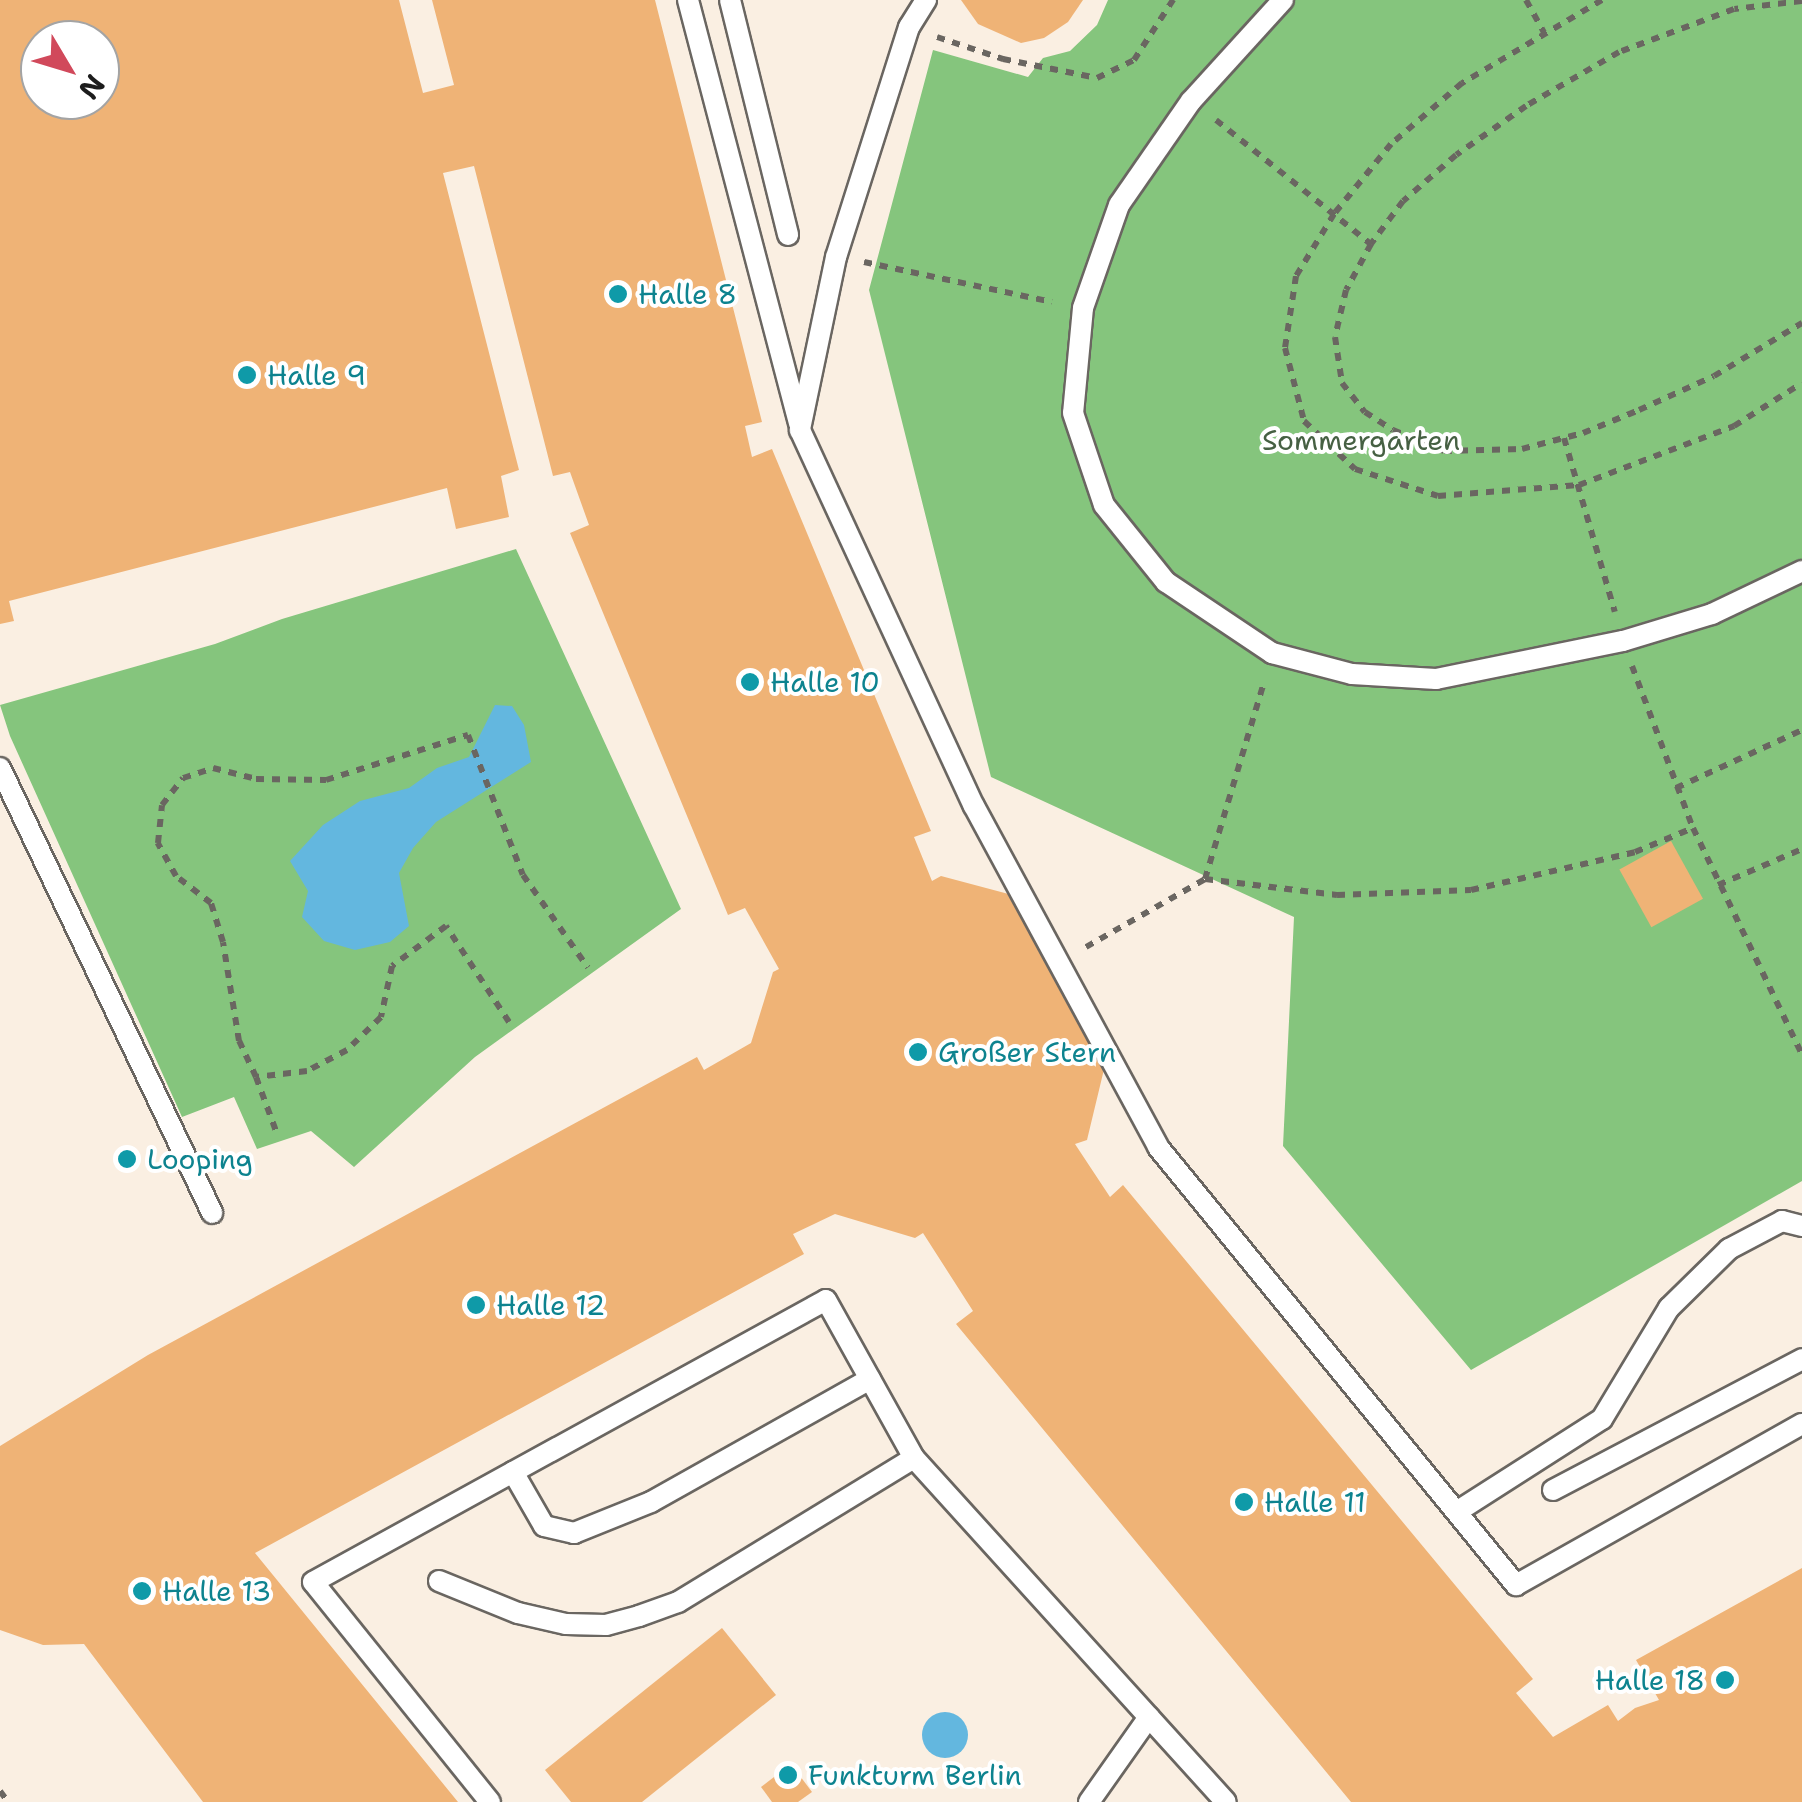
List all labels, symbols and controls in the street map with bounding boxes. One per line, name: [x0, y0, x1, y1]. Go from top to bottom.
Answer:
north arrow: [20, 20, 120, 120]
text: N: [70, 67, 114, 108]
place label: Halle 8: [638, 277, 737, 311]
marker: Halle 8: [607, 283, 629, 305]
place label: Halle 9: [267, 358, 366, 392]
marker: Halle 9: [236, 364, 258, 386]
park label: Sommergarten: [1262, 423, 1460, 457]
place label: Halle 10: [770, 665, 880, 699]
marker: Halle 10: [739, 671, 761, 693]
place label: Großer Stern: [938, 1035, 1116, 1069]
marker: Großer Stern: [907, 1041, 929, 1063]
place label: Looping: [147, 1142, 253, 1176]
marker: Looping: [116, 1148, 138, 1170]
place label: Halle 12: [496, 1288, 605, 1322]
marker: Halle 12: [465, 1294, 487, 1316]
place label: Halle 11: [1264, 1485, 1366, 1519]
marker: Halle 11: [1233, 1491, 1255, 1513]
place label: Halle 13: [162, 1574, 271, 1608]
marker: Halle 13: [131, 1580, 153, 1602]
place label: Halle 18: [1595, 1663, 1705, 1697]
marker: Halle 18: [1714, 1669, 1736, 1691]
place label: Funkturm Berlin: [808, 1758, 1022, 1792]
marker: Funkturm Berlin: [777, 1764, 799, 1786]

